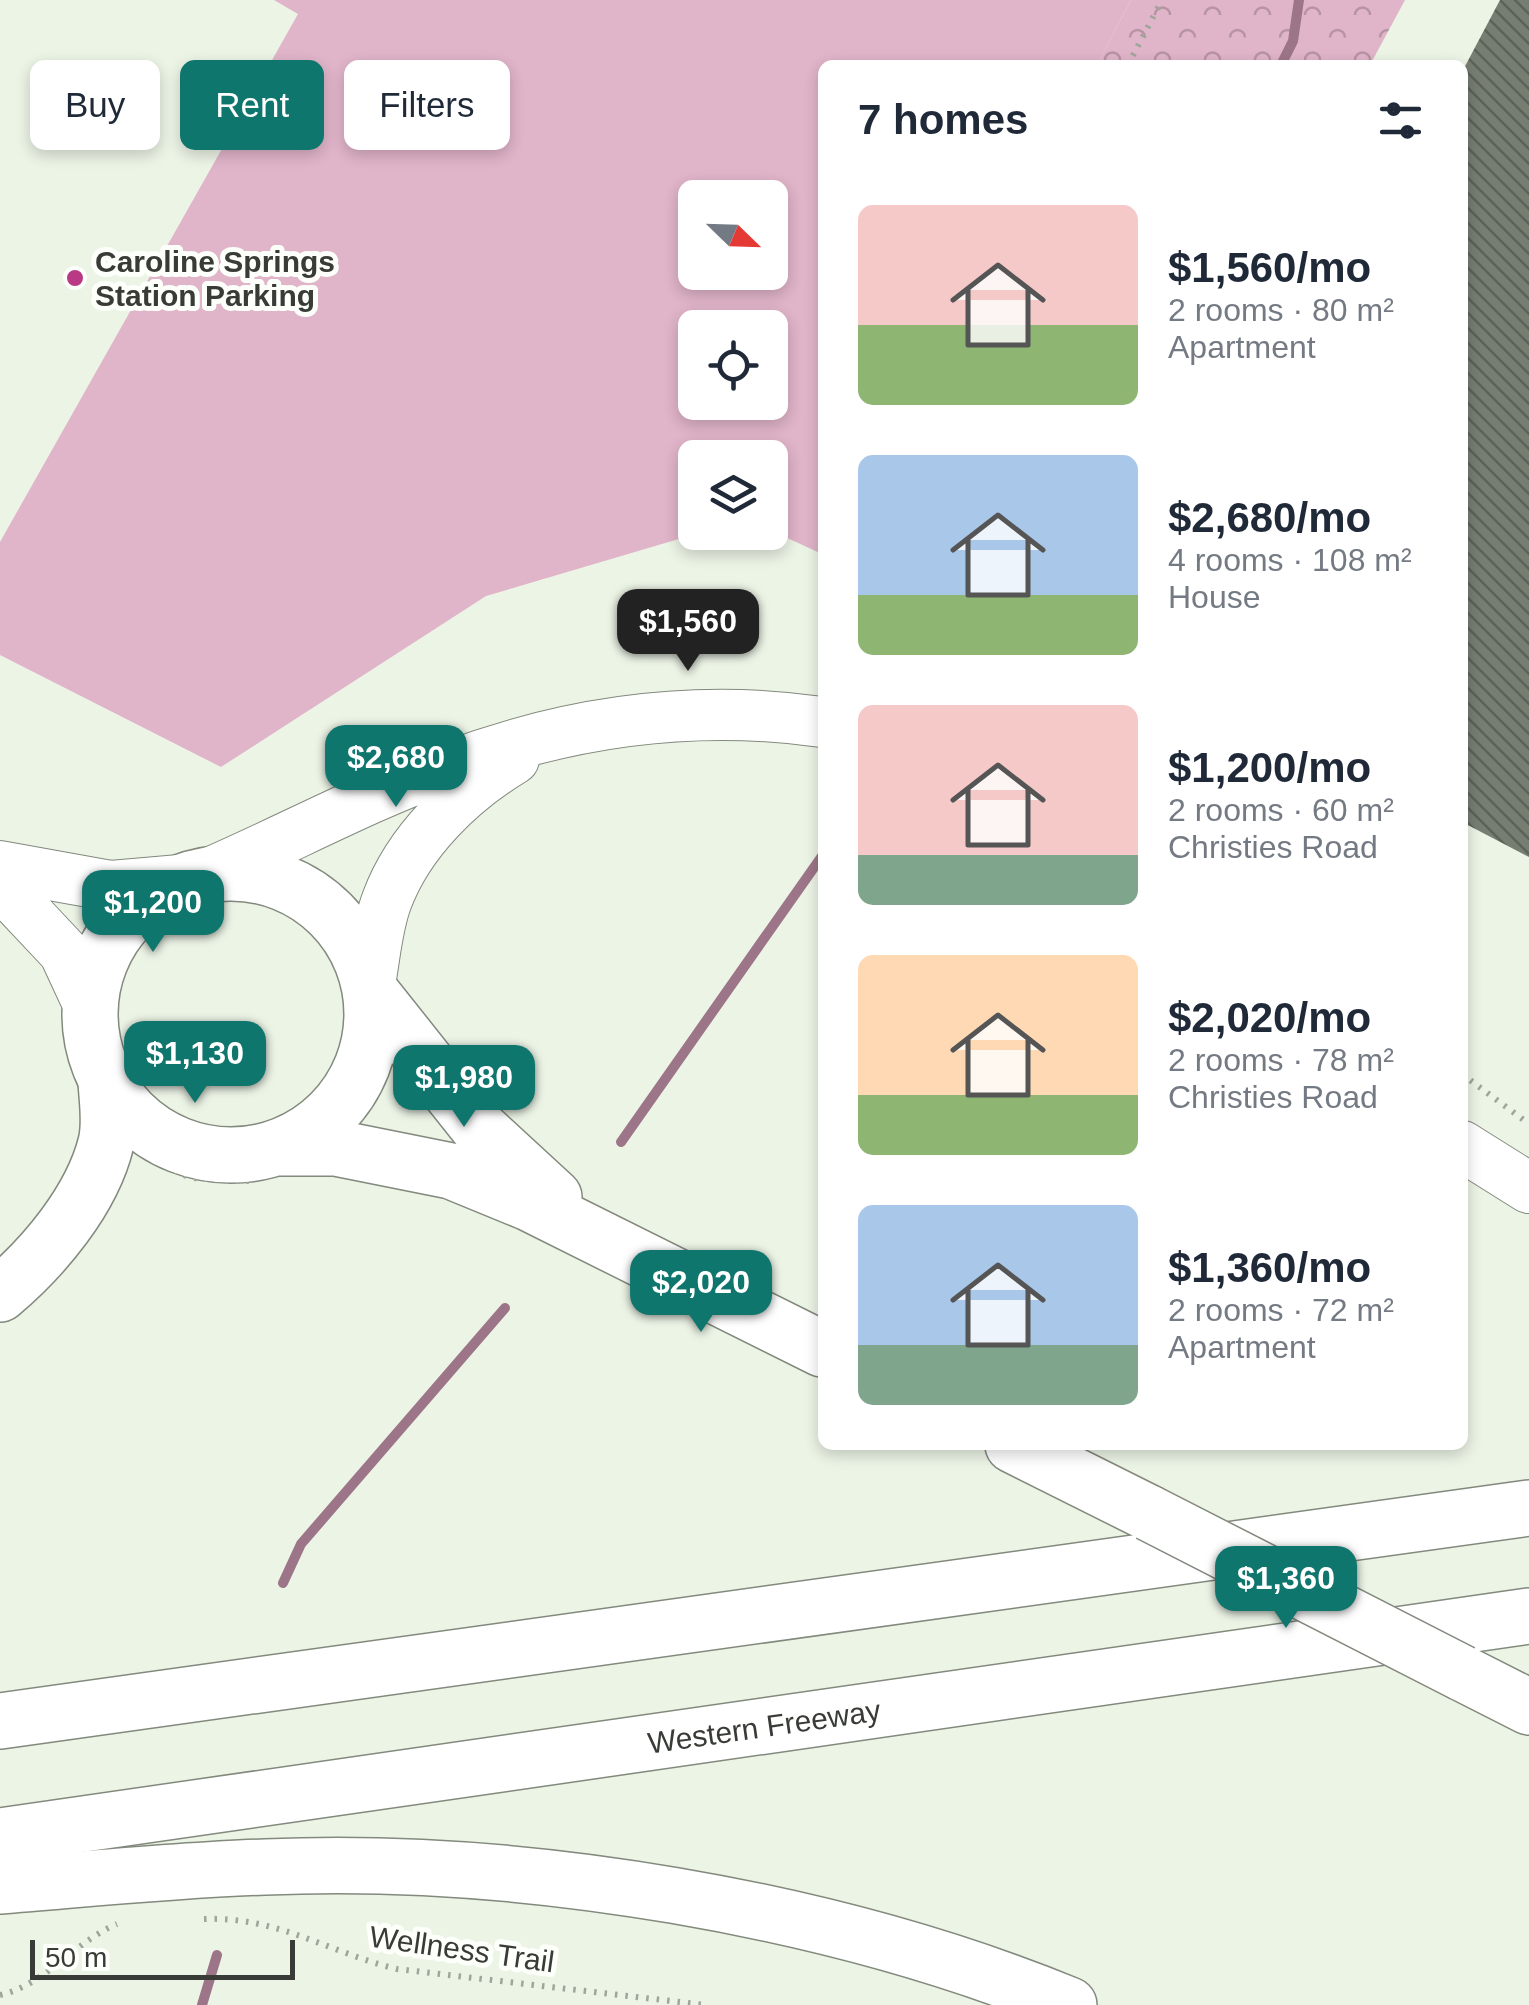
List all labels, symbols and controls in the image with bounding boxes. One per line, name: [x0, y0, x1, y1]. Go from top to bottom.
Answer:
chip: Buy: [30, 60, 160, 150]
chip: Rent: [180, 60, 324, 150]
chip: Filters: [344, 60, 510, 150]
icon: filters: [1373, 93, 1428, 148]
text: 7 homes: [858, 96, 1028, 143]
north arrow: [678, 180, 788, 290]
map controls: [678, 180, 788, 550]
text: $1,560/mo: [1168, 244, 1371, 291]
place label: Caroline Springs Station Parking: [95, 245, 335, 312]
icon: home: [938, 245, 1058, 365]
marker: Caroline Springs Station Parking: [64, 267, 86, 289]
text: 2 rooms · 80 m²: [1168, 292, 1394, 328]
button: locate: [678, 310, 788, 420]
text: Apartment: [1168, 329, 1316, 365]
button: layers: [678, 440, 788, 550]
text: $2,680/mo: [1168, 494, 1371, 541]
icon: home: [938, 495, 1058, 615]
text: 4 rooms · 108 m²: [1168, 542, 1412, 578]
text: House: [1168, 579, 1261, 615]
pin: $1,560: [607, 589, 769, 674]
text: $1,560: [639, 603, 737, 639]
pin: $2,680: [315, 725, 477, 810]
text: $2,680: [347, 739, 445, 775]
text: $1,200/mo: [1168, 744, 1371, 791]
icon: home: [938, 745, 1058, 865]
text: 2 rooms · 60 m²: [1168, 792, 1394, 828]
text: Christies Road: [1168, 829, 1378, 865]
pin: $1,200: [72, 870, 234, 955]
text: $1,200: [104, 884, 202, 920]
text: $2,020/mo: [1168, 994, 1371, 1041]
icon: home: [938, 995, 1058, 1115]
pin: $1,130: [114, 1021, 276, 1106]
text: $1,130: [146, 1035, 244, 1071]
text: 2 rooms · 78 m²: [1168, 1042, 1394, 1078]
pin: $1,980: [383, 1045, 545, 1130]
text: $1,980: [415, 1059, 513, 1095]
text: Christies Road: [1168, 1079, 1378, 1115]
text: $1,360/mo: [1168, 1244, 1371, 1291]
icon: home: [938, 1245, 1058, 1365]
pin: $2,020: [620, 1250, 782, 1335]
text: $2,020: [652, 1264, 750, 1300]
text: 2 rooms · 72 m²: [1168, 1292, 1394, 1328]
text: Apartment: [1168, 1329, 1316, 1365]
pin: $1,360: [1205, 1546, 1367, 1631]
text: $1,360: [1237, 1560, 1335, 1596]
street label: Western Freeway: [646, 1693, 883, 1759]
street label: Wellness Trail: [368, 1920, 556, 1978]
scale bar: [30, 1935, 295, 1980]
text: 50 m: [45, 1942, 107, 1973]

